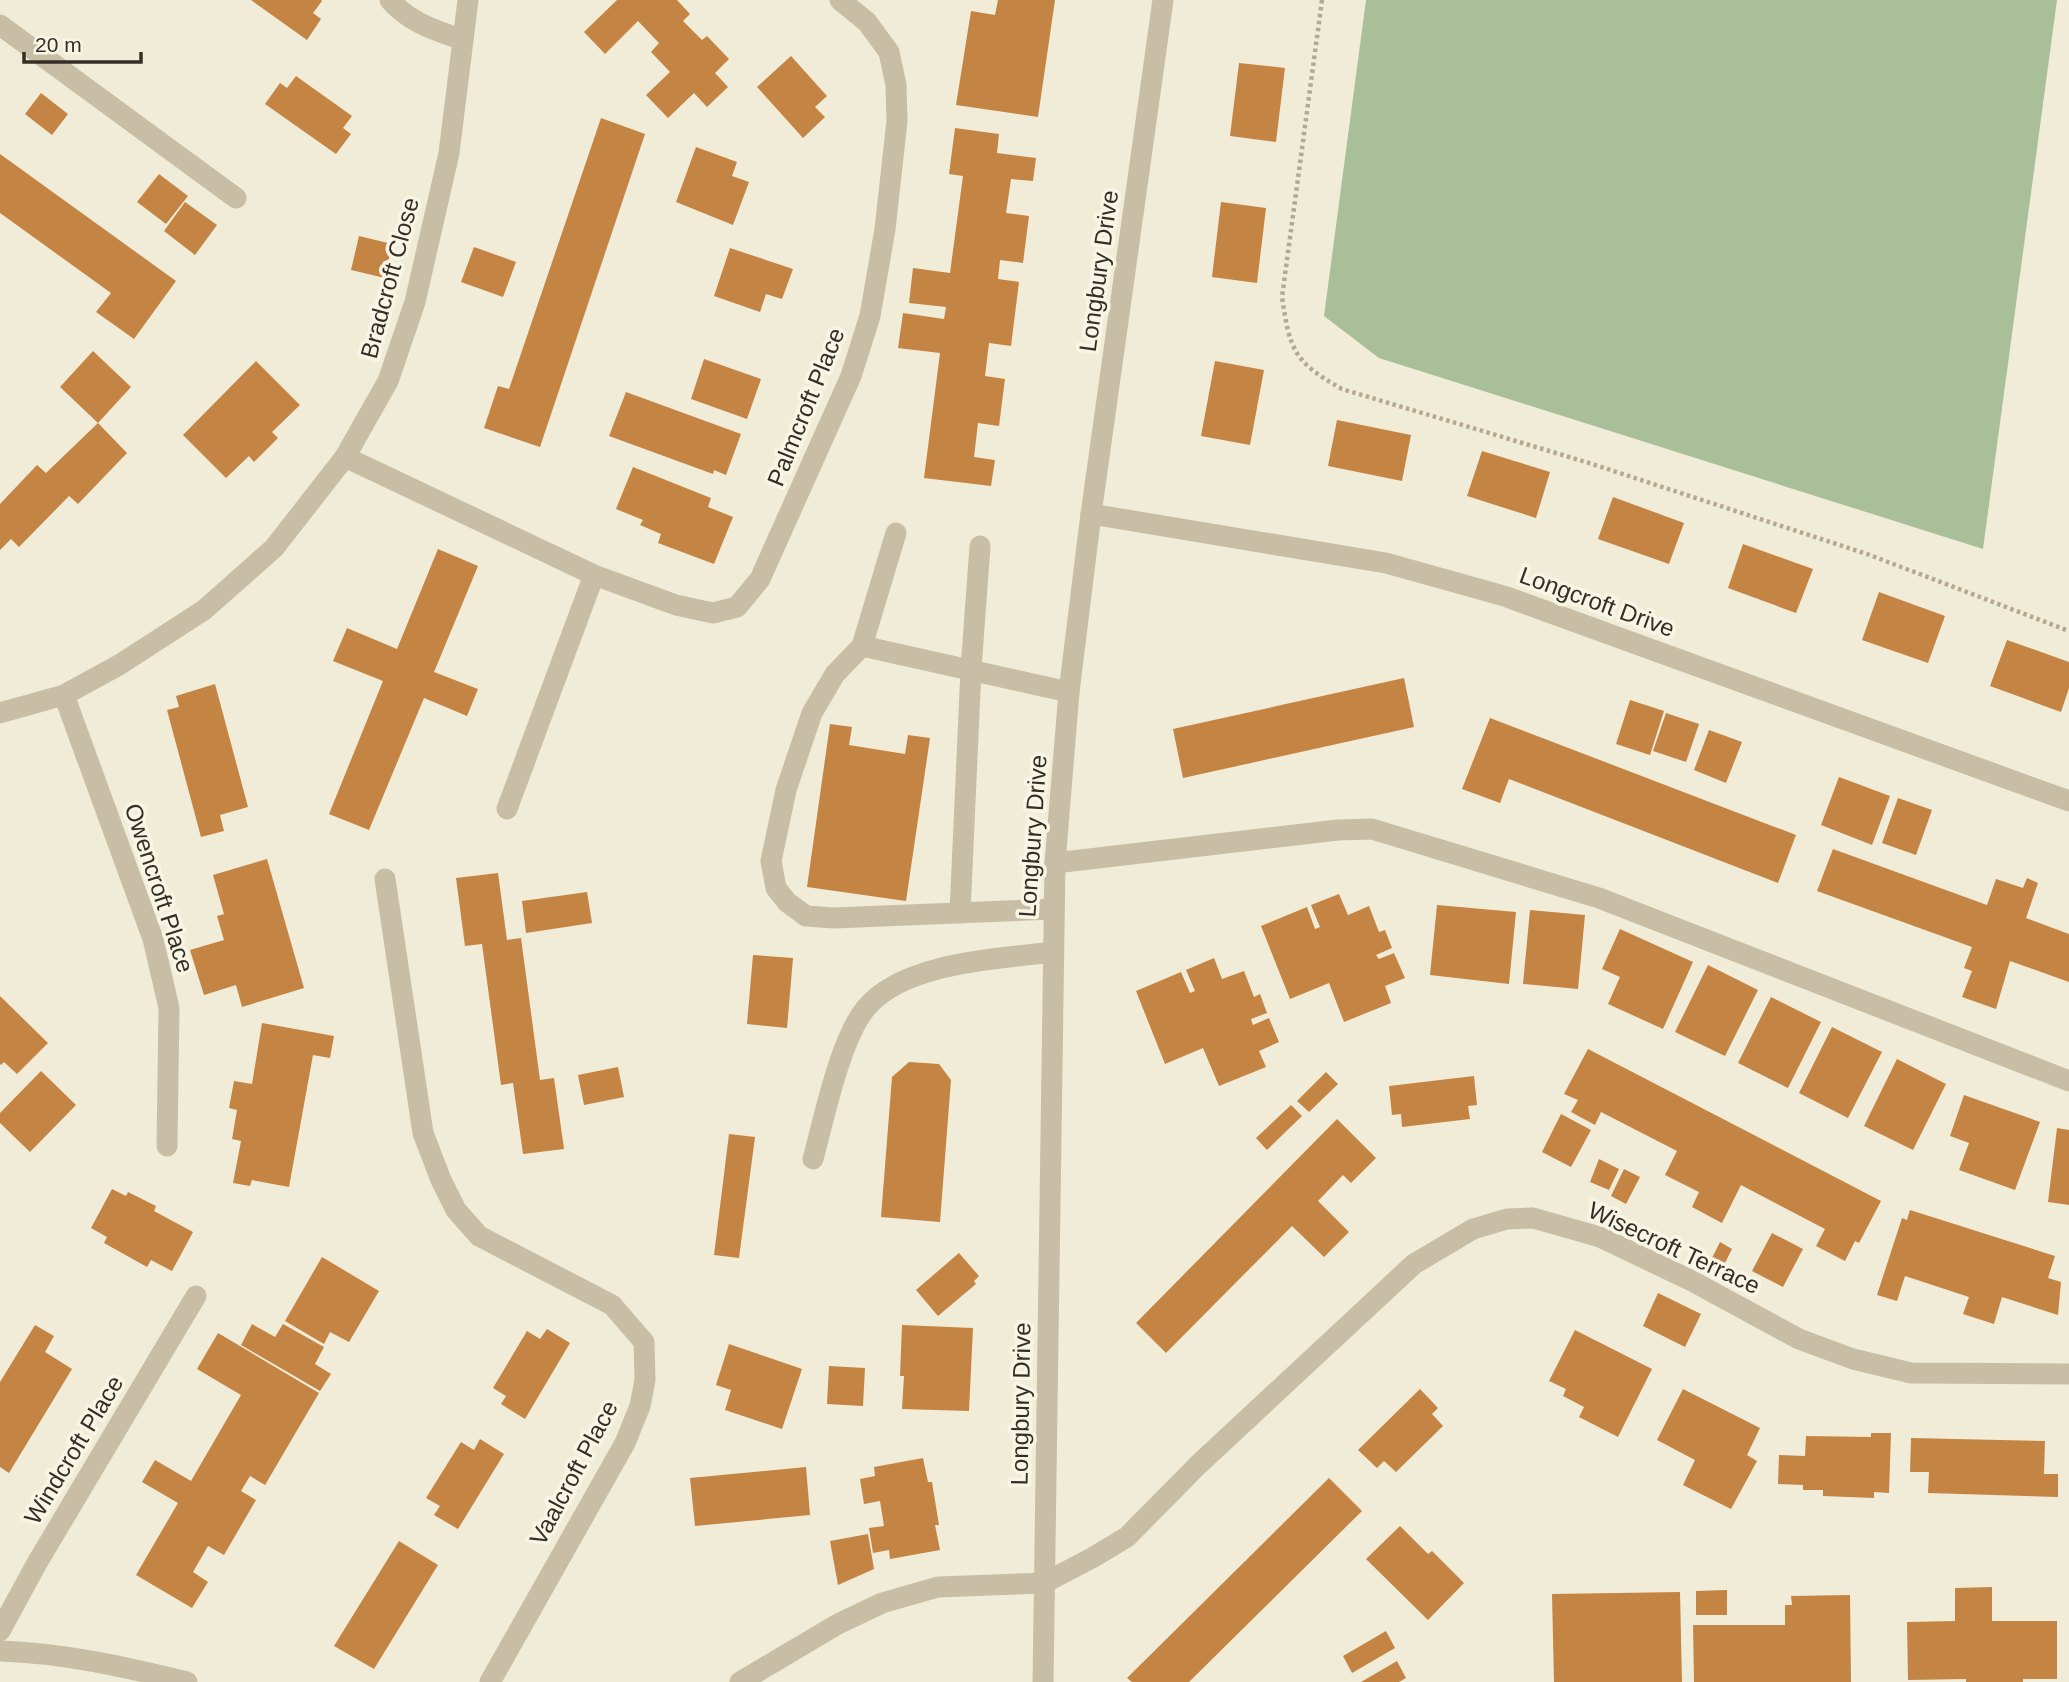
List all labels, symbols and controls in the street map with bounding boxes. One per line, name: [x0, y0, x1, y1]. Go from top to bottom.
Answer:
scale bar: [24, 21, 142, 65]
text: 20 m: [35, 33, 82, 56]
street label: Longbury Drive: [1074, 188, 1123, 353]
street label: Bradcroft Close: [355, 194, 424, 361]
street label: Palmcroft Place: [762, 324, 850, 490]
street label: Longcroft Drive: [1516, 561, 1678, 642]
street label: Longbury Drive: [1013, 754, 1052, 918]
street label: Owencroft Place: [119, 800, 200, 976]
street label: Wisecroft Terrace: [1584, 1196, 1764, 1299]
street label: Longbury Drive: [1006, 1322, 1035, 1486]
street label: Windcroft Place: [19, 1371, 128, 1529]
street label: Vaalcroft Place: [524, 1396, 623, 1550]

